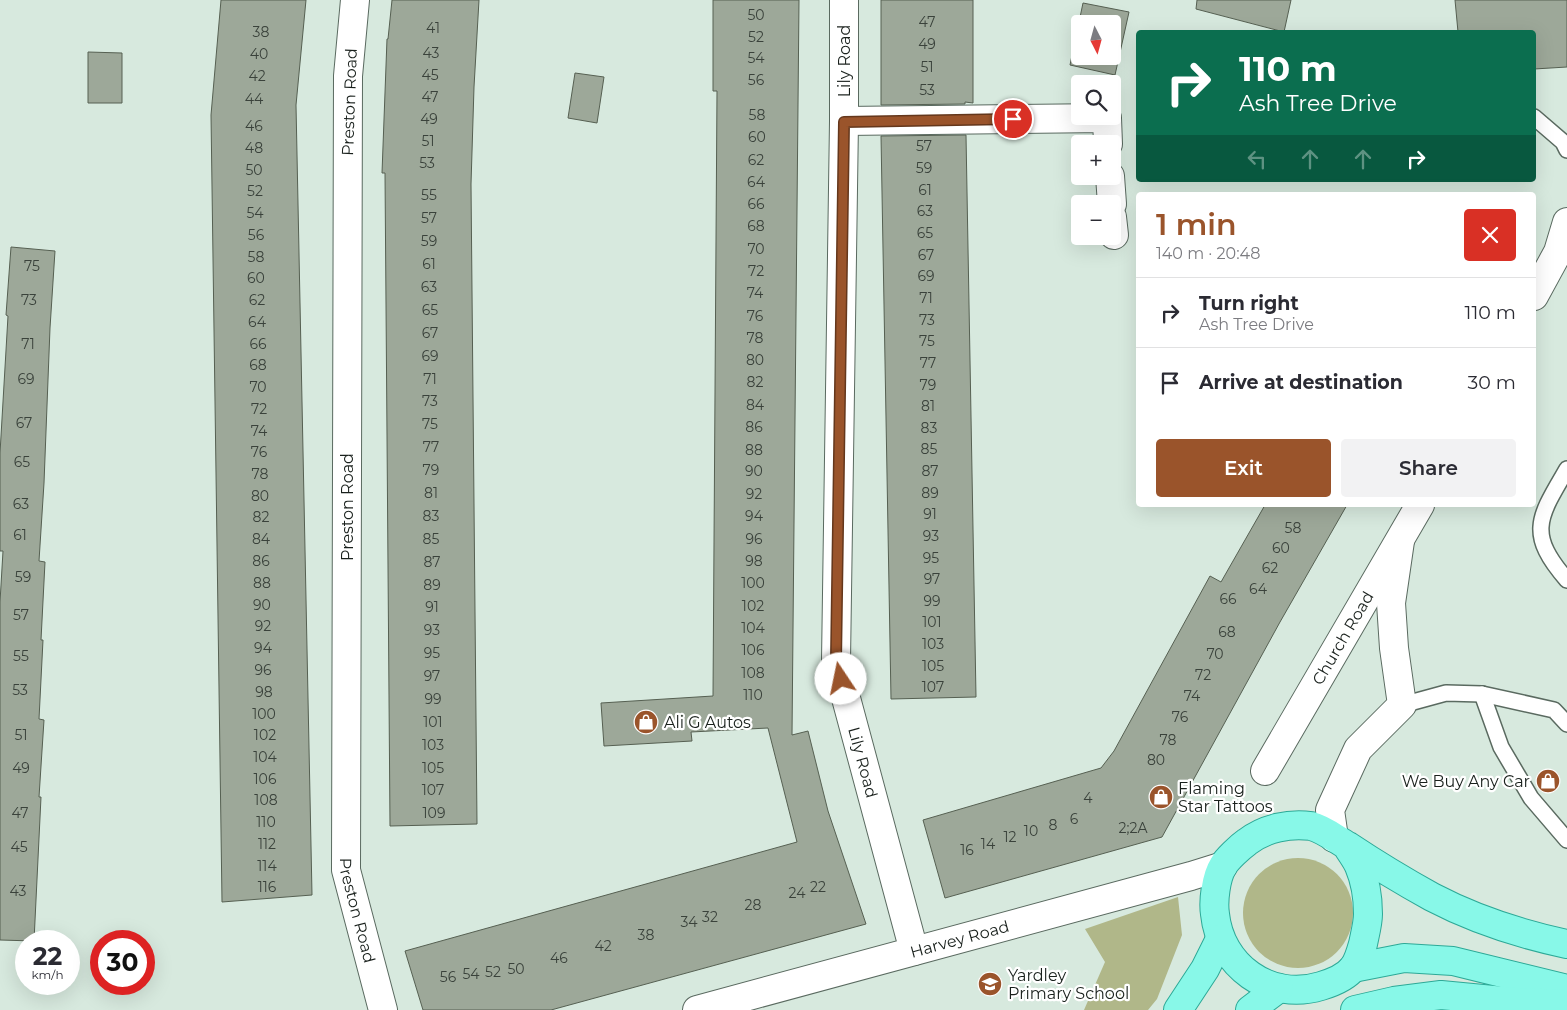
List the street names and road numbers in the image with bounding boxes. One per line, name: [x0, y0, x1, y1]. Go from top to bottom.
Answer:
street label: Lily Road: [835, 25, 854, 97]
street label: Preston Road: [338, 48, 361, 156]
street label: Preston Road: [338, 453, 357, 561]
street label: Church Road: [1308, 588, 1378, 688]
street label: Lily Road: [844, 725, 881, 800]
street label: Preston Road: [336, 858, 379, 965]
street label: Harvey Road: [908, 917, 1011, 962]

